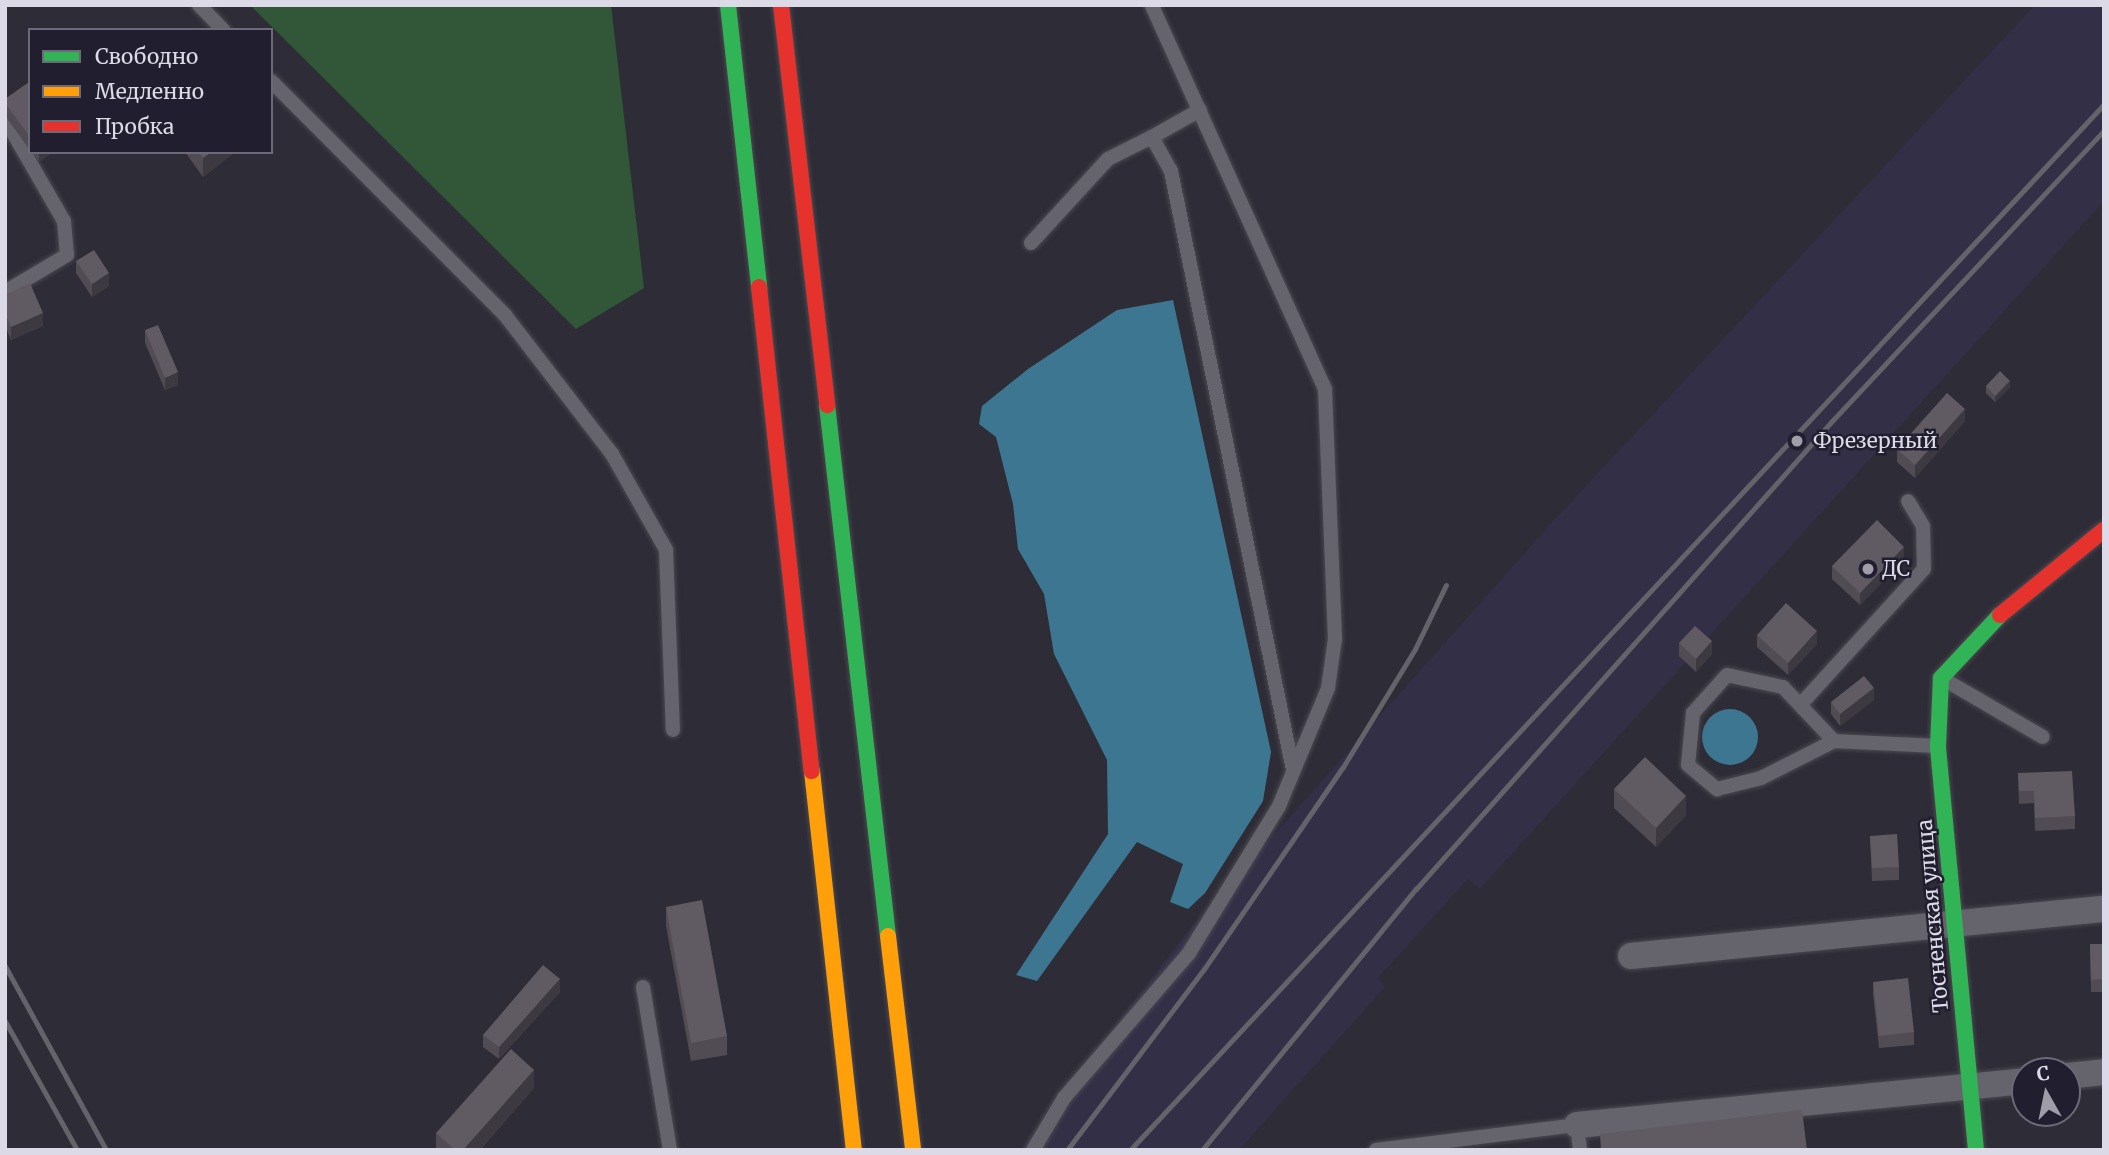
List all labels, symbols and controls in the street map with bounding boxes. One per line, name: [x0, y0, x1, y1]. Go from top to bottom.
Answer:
legend: [28, 28, 273, 154]
text: Свободно: [95, 43, 198, 70]
text: Медленно: [95, 78, 204, 105]
text: Пробка: [95, 113, 174, 140]
place label: Фрезерный: [1813, 428, 1937, 454]
marker: Фрезерный: [1787, 431, 1807, 451]
place label: ДС: [1882, 556, 1910, 582]
marker: ДС: [1860, 561, 1876, 577]
street label: Тосненская улица: [1912, 818, 1954, 1014]
north arrow: [2011, 1057, 2081, 1127]
text: С: [2035, 1060, 2051, 1086]

